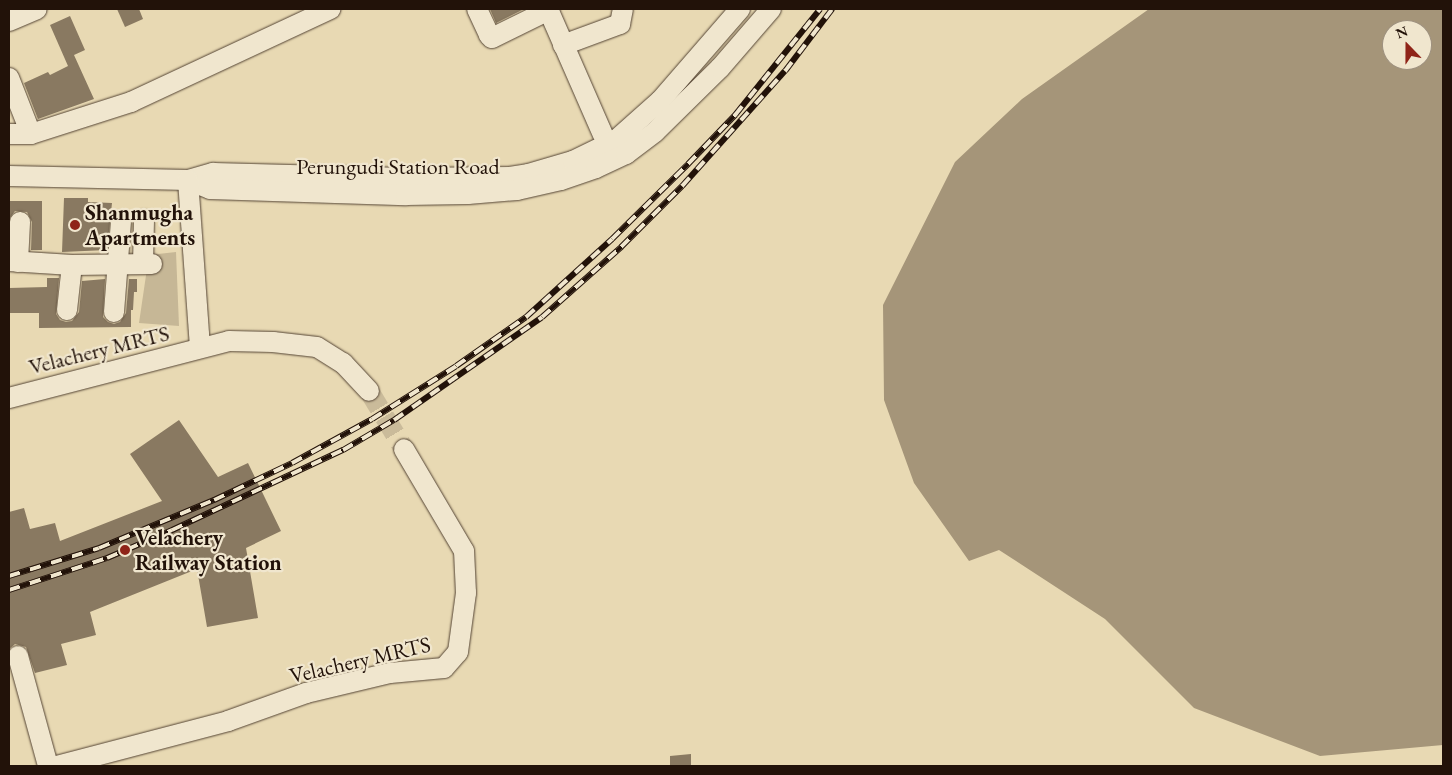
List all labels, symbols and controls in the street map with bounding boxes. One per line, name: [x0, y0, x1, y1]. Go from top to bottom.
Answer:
north arrow: [1382, 20, 1432, 70]
text: N: [1393, 22, 1410, 42]
street label: Perungudi Station Road: [296, 154, 500, 180]
place label: Shanmugha Apartments: [85, 199, 195, 250]
marker: Shanmugha Apartments: [69, 219, 81, 231]
street label: Velachery MRTS: [26, 320, 172, 380]
place label: Velachery Railway Station: [135, 524, 282, 576]
marker: Velachery Railway Station: [119, 544, 131, 556]
street label: Velachery MRTS: [287, 631, 433, 689]

